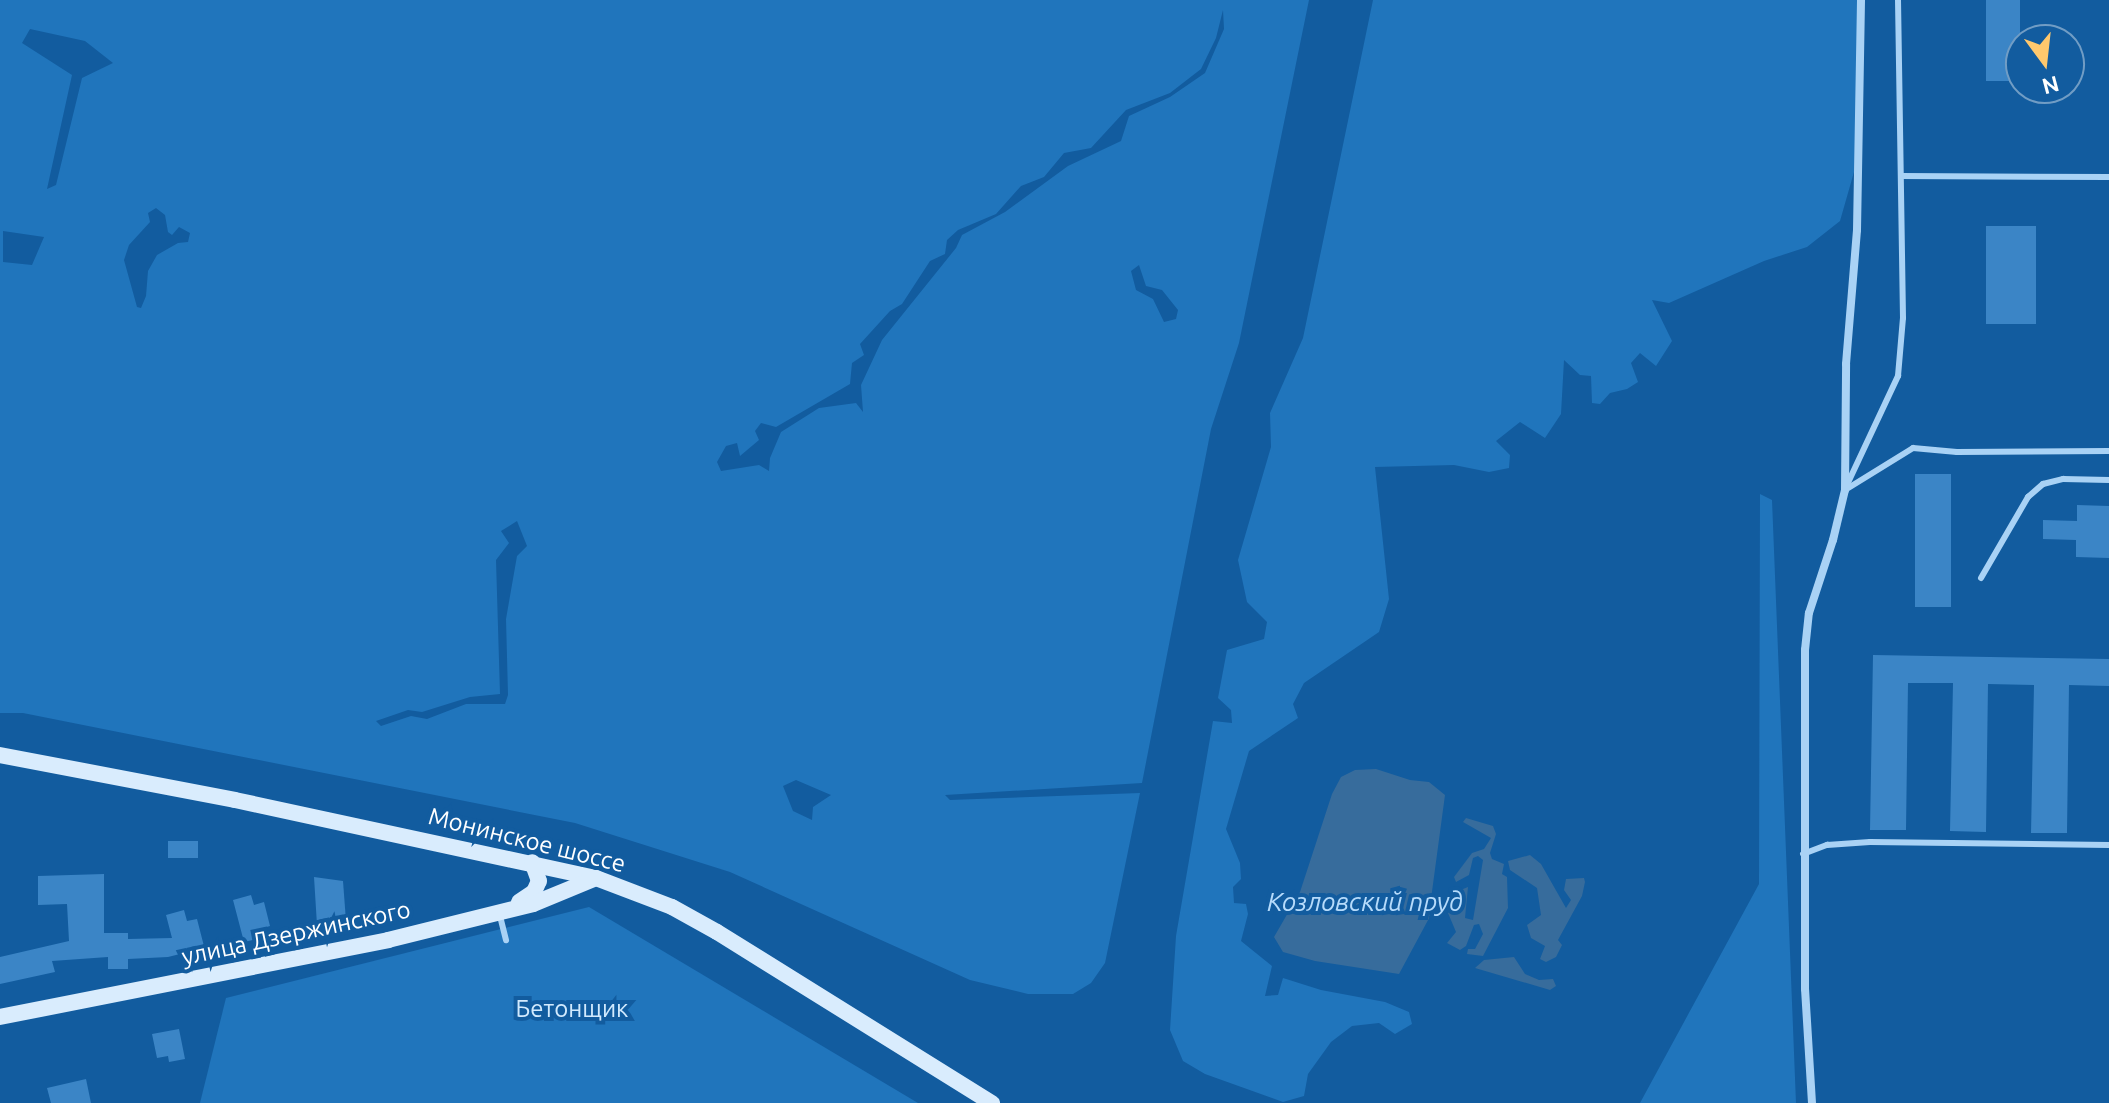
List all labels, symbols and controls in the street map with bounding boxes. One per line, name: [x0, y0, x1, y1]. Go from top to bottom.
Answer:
north arrow: [2005, 24, 2085, 104]
text: N: [2040, 72, 2062, 100]
street label: Монинское шоссе: [426, 802, 628, 878]
water label: Козловский пруд: [1267, 886, 1463, 918]
street label: улица Дзержинского: [179, 895, 413, 971]
park label: Бетонщик: [516, 995, 628, 1023]

